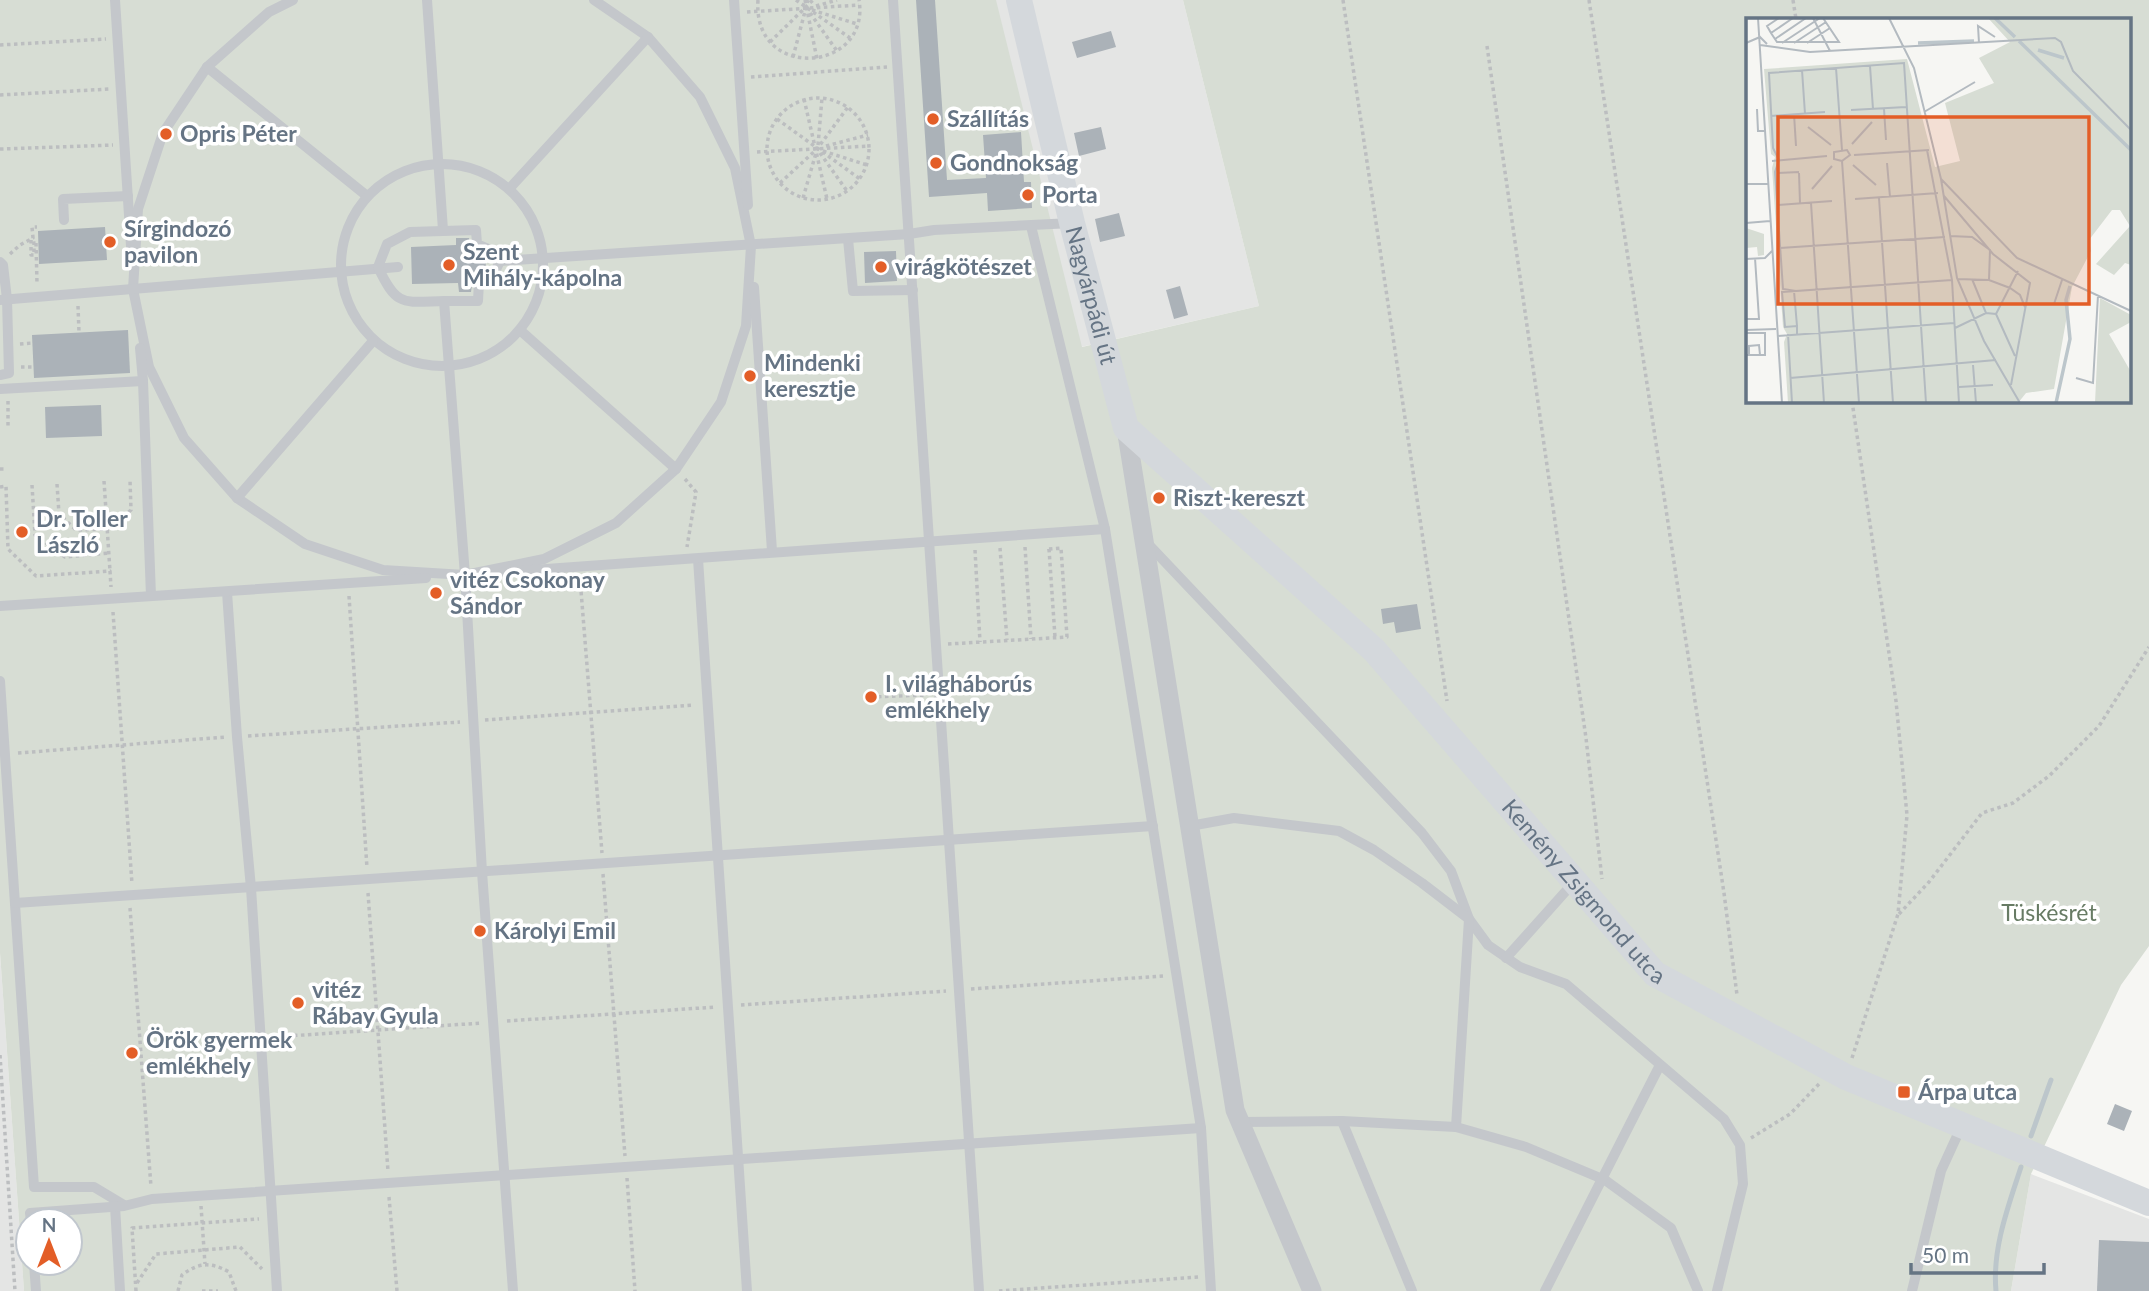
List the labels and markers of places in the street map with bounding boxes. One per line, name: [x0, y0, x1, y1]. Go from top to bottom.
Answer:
place label: Szállítás: [947, 104, 1029, 132]
marker: Szállítás: [925, 111, 941, 127]
place label: Opris Péter: [180, 119, 297, 147]
marker: Opris Péter: [158, 126, 174, 142]
place label: Gondnokság: [950, 148, 1078, 176]
marker: Gondnokság: [928, 155, 944, 171]
place label: Porta: [1042, 180, 1098, 208]
marker: Porta: [1020, 187, 1036, 203]
place label: Sírgindozó pavilon: [124, 214, 231, 268]
marker: Sírgindozó pavilon: [102, 234, 118, 250]
place label: Szent Mihály-kápolna: [463, 237, 622, 291]
place label: virágkötészet: [895, 252, 1032, 280]
marker: Szent Mihály-kápolna: [441, 257, 457, 273]
marker: virágkötészet: [873, 259, 889, 275]
place label: Mindenki keresztje: [764, 348, 861, 402]
marker: Mindenki keresztje: [742, 368, 758, 384]
place label: Riszt-kereszt: [1173, 483, 1305, 511]
marker: Riszt-kereszt: [1151, 490, 1167, 506]
place label: Dr. Toller László: [36, 504, 128, 558]
marker: Dr. Toller László: [14, 524, 30, 540]
place label: vitéz Csokonay Sándor: [450, 565, 606, 619]
marker: vitéz Csokonay Sándor: [428, 585, 444, 601]
place label: I. világháborús emlékhely: [885, 669, 1032, 723]
marker: I. világháborús emlékhely: [863, 689, 879, 705]
place label: Károlyi Emil: [494, 916, 616, 944]
marker: Károlyi Emil: [472, 923, 488, 939]
place label: vitéz Rábay Gyula: [312, 975, 439, 1029]
marker: vitéz Rábay Gyula: [290, 995, 306, 1011]
place label: Örök gyermek emlékhely: [146, 1025, 293, 1079]
marker: Örök gyermek emlékhely: [124, 1045, 140, 1061]
place label: Árpa utca: [1917, 1077, 2017, 1105]
marker: Árpa utca: [1896, 1084, 1912, 1100]

